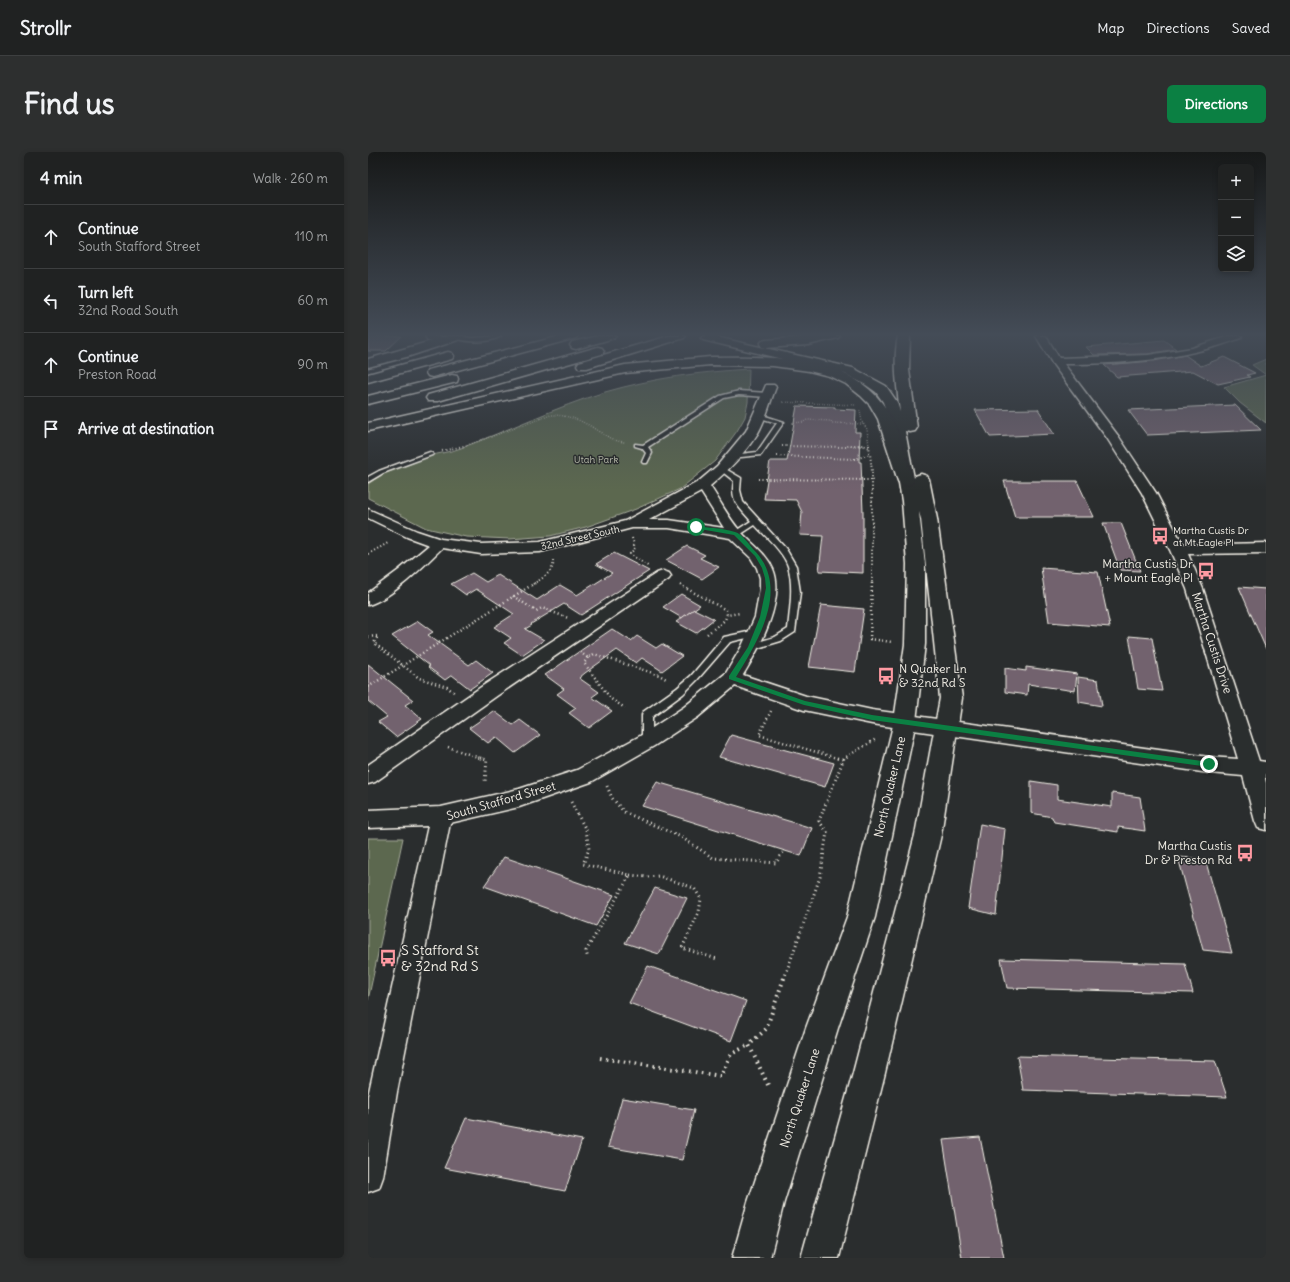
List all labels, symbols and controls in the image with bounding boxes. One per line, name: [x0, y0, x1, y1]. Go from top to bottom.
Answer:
text: Strollr: [20, 16, 71, 40]
text: Map: [1097, 19, 1124, 37]
text: Directions: [1146, 19, 1210, 37]
text: Saved: [1232, 19, 1270, 37]
button: Directions: [1167, 85, 1266, 123]
text: Find us: [24, 86, 115, 122]
map controls: [1218, 164, 1254, 272]
button: +: [1218, 164, 1254, 200]
text: 4 min: [40, 167, 82, 189]
text: Walk · 260 m: [253, 170, 328, 187]
button: −: [1218, 200, 1254, 236]
text: Continue: [78, 219, 139, 238]
icon: ahead: [40, 226, 62, 248]
text: 110 m: [295, 228, 328, 245]
button: layers: [1218, 236, 1254, 272]
text: South Stafford Street: [78, 238, 200, 255]
text: Turn left: [78, 283, 133, 302]
icon: left: [40, 290, 62, 312]
text: 60 m: [297, 292, 328, 309]
text: 32nd Road South: [78, 302, 178, 319]
text: Continue: [78, 347, 139, 366]
icon: ahead: [40, 354, 62, 376]
text: 90 m: [297, 356, 328, 373]
text: Preston Road: [78, 366, 156, 383]
icon: arrive: [40, 418, 62, 440]
text: Arrive at destination: [78, 419, 214, 438]
park label: Utah Park: [574, 453, 618, 466]
route start: [687, 518, 705, 536]
street label: 32nd Street South: [539, 522, 621, 553]
place label: Martha Custis Dr at Mt Eagle Pl: [1173, 524, 1249, 549]
bus stop icon: Martha Custis Dr at Mt Eagle Pl: [1150, 526, 1170, 546]
place label: Martha Custis Dr + Mount Eagle Pl: [1102, 556, 1193, 585]
bus stop icon: Martha Custis Dr + Mount Eagle Pl: [1196, 561, 1216, 581]
street label: Martha Custis Drive: [1189, 590, 1236, 695]
place label: N Quaker Ln & 32nd Rd S: [899, 661, 967, 690]
bus stop icon: N Quaker Ln & 32nd Rd S: [876, 666, 896, 686]
street label: North Quaker Lane: [871, 735, 908, 839]
route end: [1200, 755, 1218, 773]
street label: South Stafford Street: [445, 778, 557, 823]
place label: Martha Custis Dr & Preston Rd: [1145, 838, 1232, 867]
bus stop icon: Martha Custis Dr & Preston Rd: [1235, 843, 1255, 863]
place label: S Stafford St & 32nd Rd S: [401, 941, 479, 975]
bus stop icon: S Stafford St & 32nd Rd S: [378, 948, 398, 968]
street label: North Quaker Lane: [776, 1046, 823, 1149]

